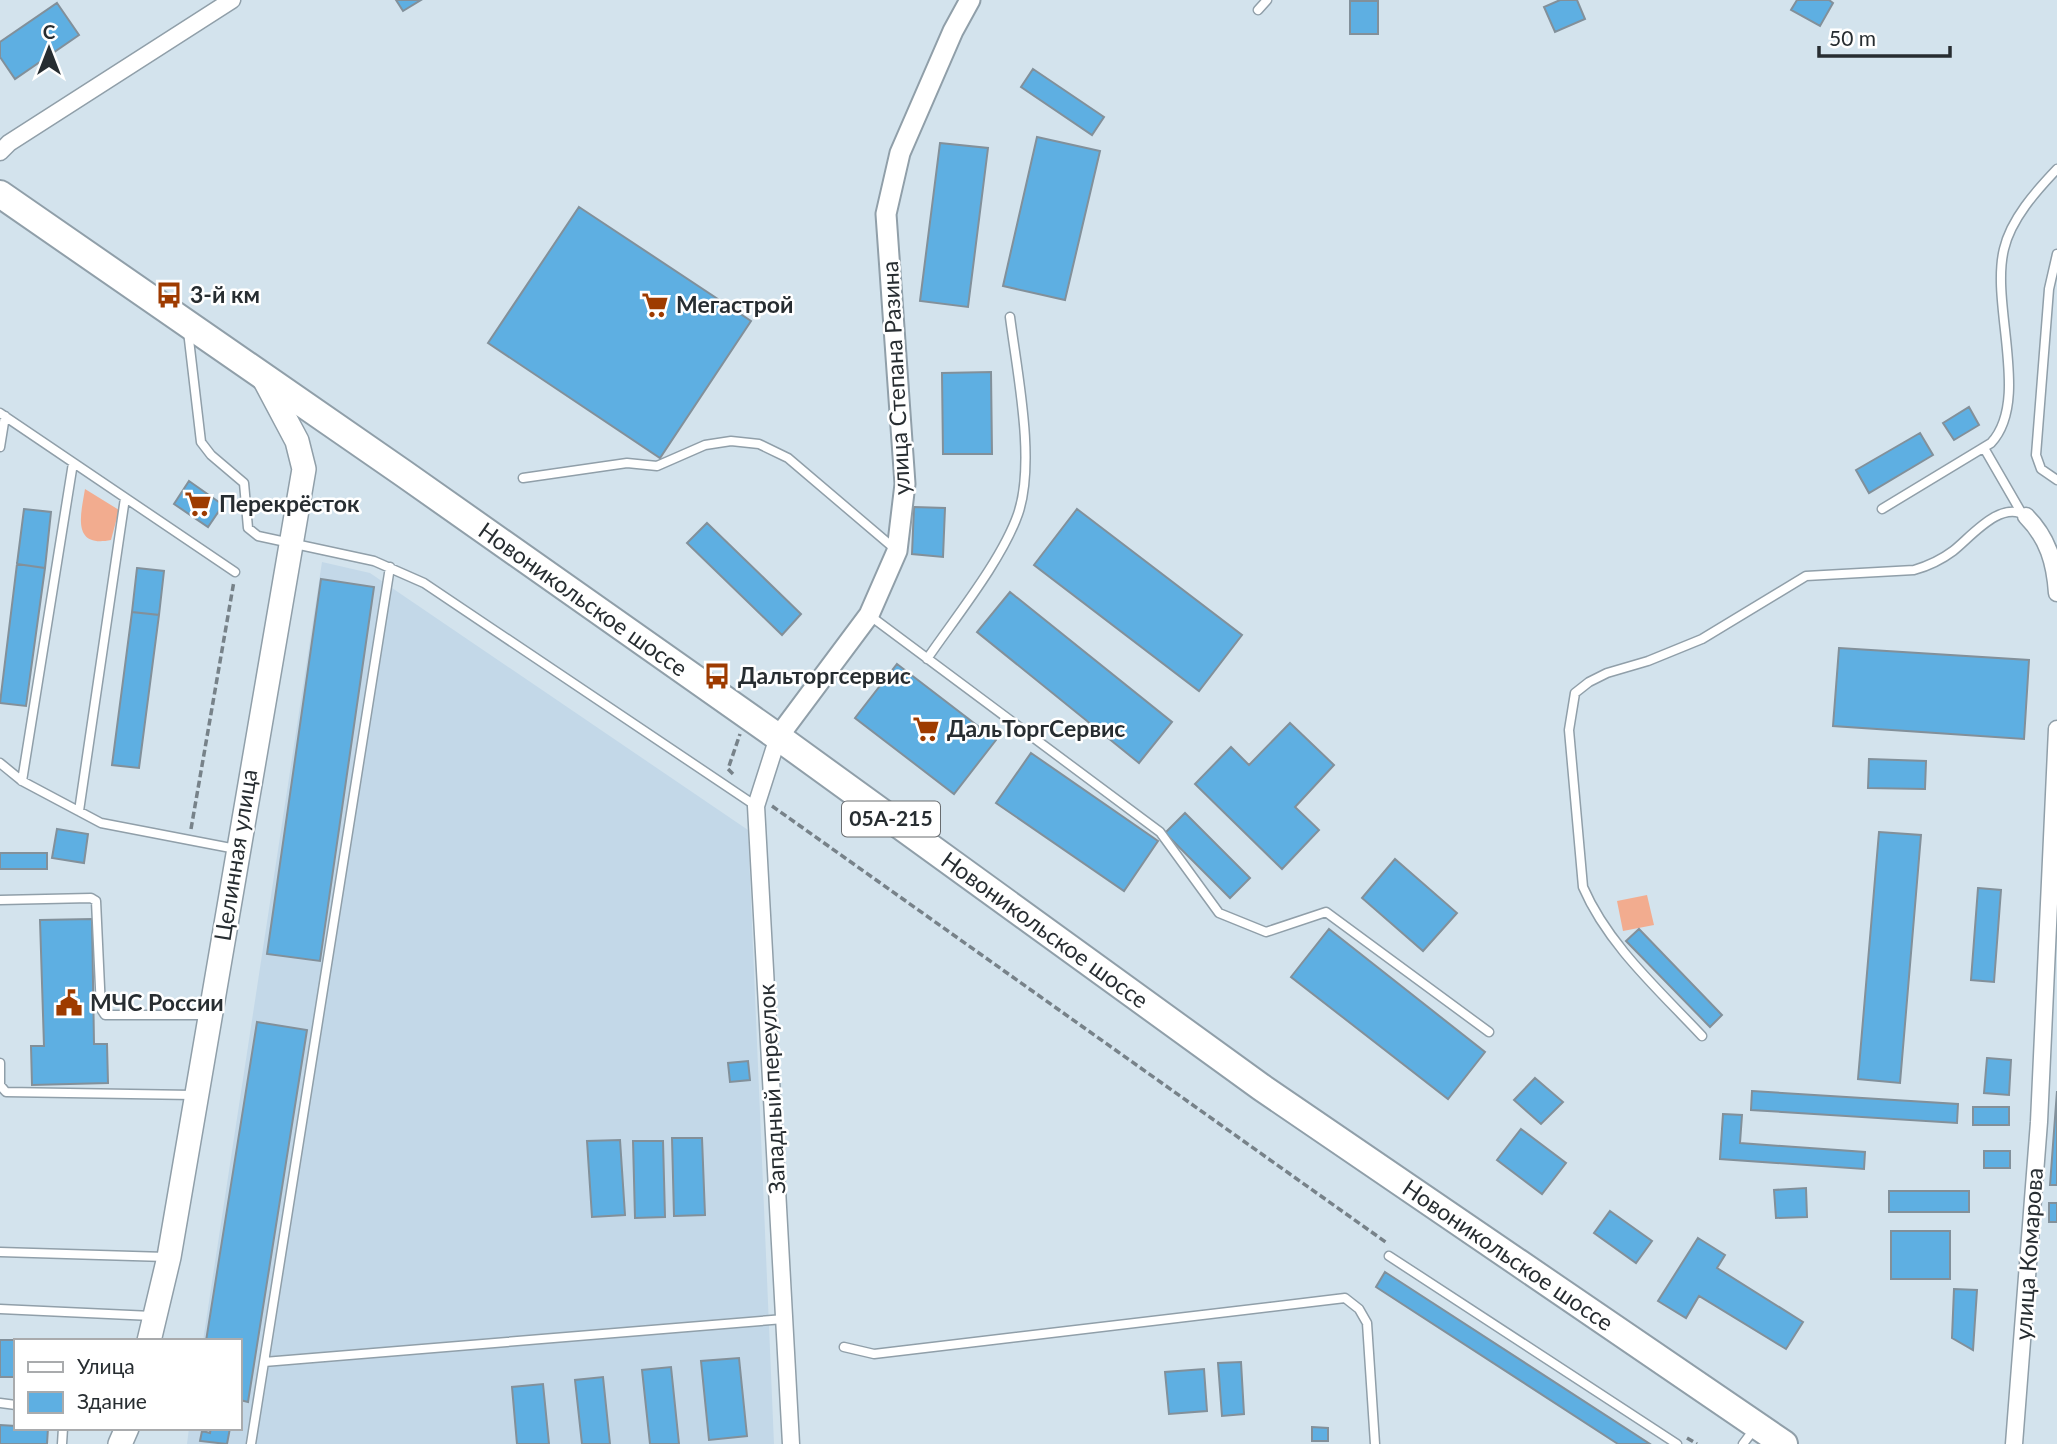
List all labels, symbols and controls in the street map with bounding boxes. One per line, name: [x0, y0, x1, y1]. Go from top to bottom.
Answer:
north arrow: [14, 14, 84, 84]
scale bar: [1819, 14, 1950, 58]
text: С: [43, 20, 56, 43]
text: 50 m: [1829, 25, 1876, 50]
street label: улица Степана Разина: [875, 260, 915, 496]
bus stop icon: 3-й км: [154, 280, 184, 310]
place label: 3-й км: [190, 280, 260, 308]
supermarket icon: Мегастрой: [640, 290, 670, 320]
place label: Мегастрой: [676, 290, 794, 318]
supermarket icon: Перекрёсток: [183, 489, 213, 519]
place label: Перекрёсток: [219, 489, 360, 517]
street label: Новоникольское шоссе: [474, 516, 693, 682]
bus stop icon: Дальторгсервис: [702, 661, 732, 691]
place label: Дальторгсервис: [738, 661, 911, 689]
supermarket icon: ДальТоргСервис: [911, 714, 941, 744]
place label: ДальТоргСервис: [947, 714, 1125, 742]
street label: Целинная улица: [208, 767, 262, 943]
road number: 05А-215: [842, 802, 940, 836]
street label: Новоникольское шоссе: [936, 845, 1154, 1014]
street label: Западный переулок: [752, 983, 790, 1195]
public building icon: МЧС России: [54, 988, 84, 1018]
place label: МЧС России: [90, 988, 224, 1016]
street label: улица Комарова: [2008, 1167, 2048, 1341]
street label: Новоникольское шоссе: [1398, 1173, 1619, 1336]
legend: [14, 1339, 242, 1430]
text: Улица: [77, 1353, 135, 1378]
text: Здание: [77, 1388, 147, 1413]

